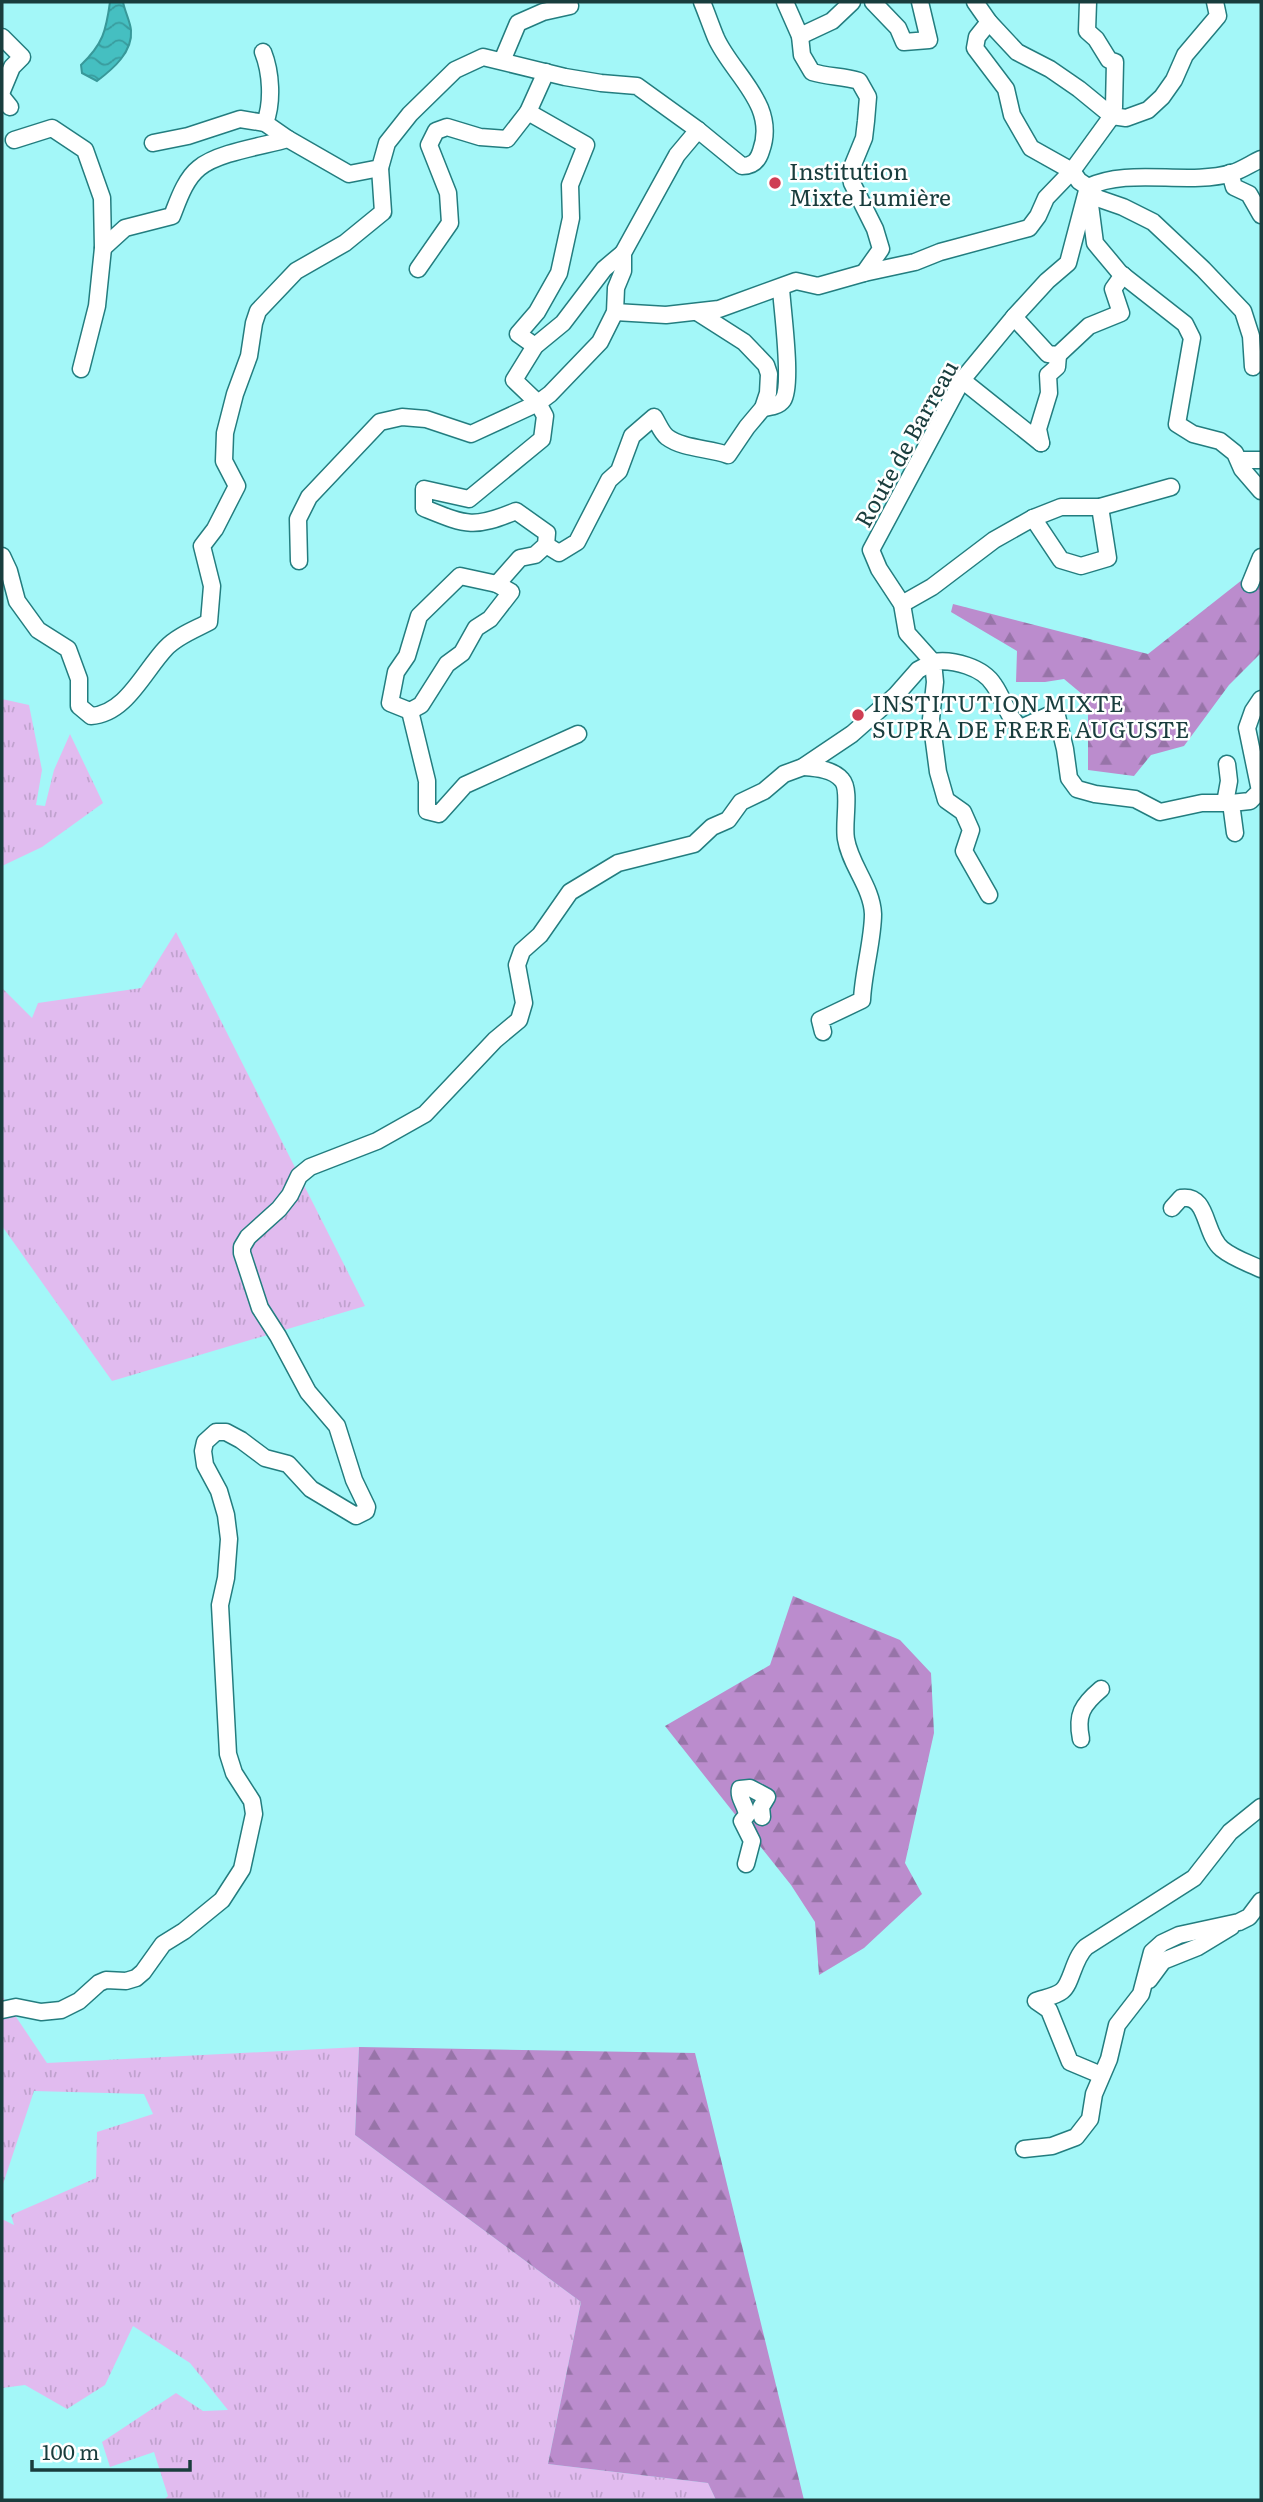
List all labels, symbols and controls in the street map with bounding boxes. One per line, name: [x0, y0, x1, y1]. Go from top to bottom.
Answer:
place label: Institution Mixte Lumière: [789, 153, 951, 213]
marker: Institution Mixte Lumière: [767, 175, 783, 191]
street label: Route de Barreau: [845, 353, 965, 533]
place label: INSTITUTION MIXTE SUPRA DE FRERE AUGUSTE: [872, 685, 1189, 745]
marker: INSTITUTION MIXTE SUPRA DE FRERE AUGUSTE: [850, 707, 866, 723]
scale bar: [32, 2428, 189, 2472]
text: 100 m: [42, 2435, 99, 2466]

